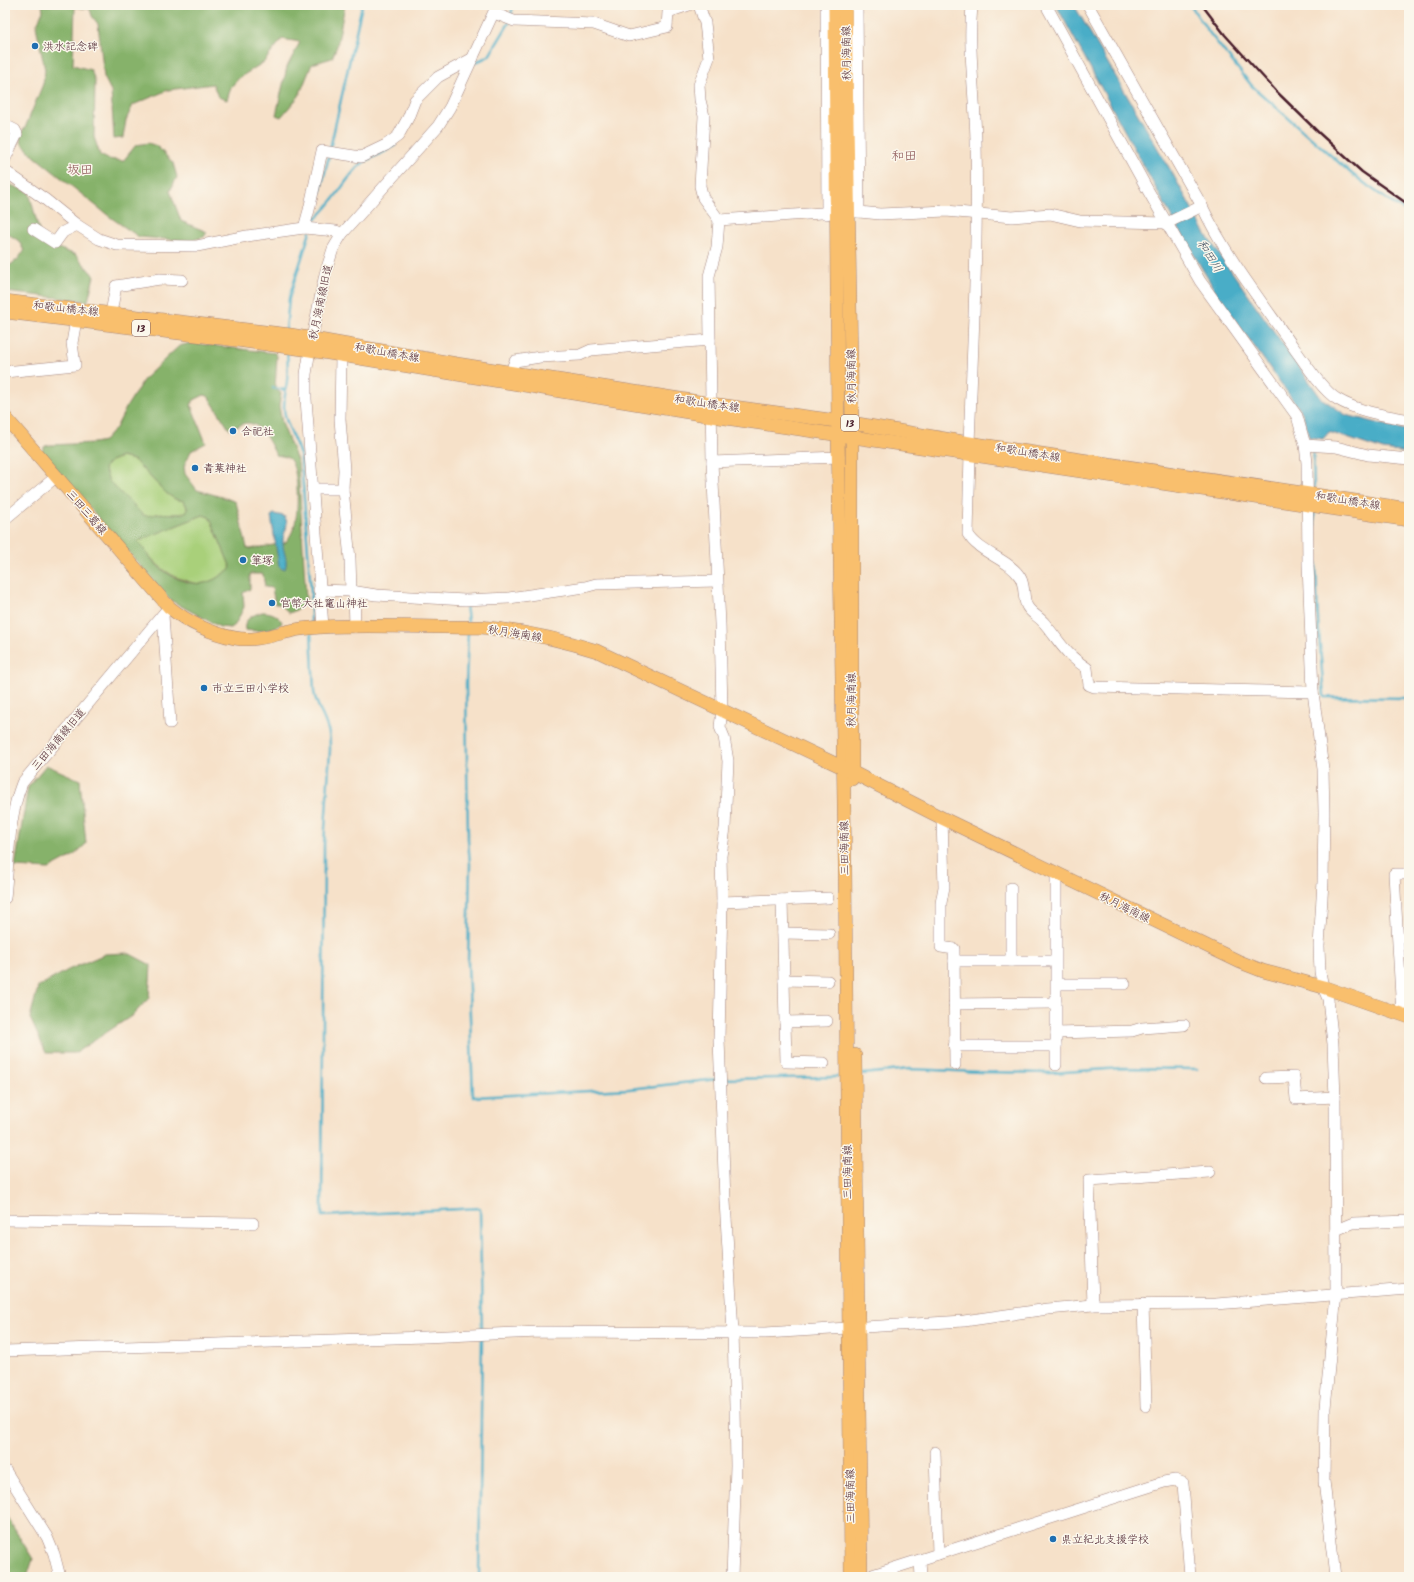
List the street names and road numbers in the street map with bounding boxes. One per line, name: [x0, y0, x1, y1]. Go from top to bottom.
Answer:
street label: 秋月海南線: [838, 25, 856, 81]
street label: 秋月海南線旧道: [304, 263, 338, 342]
street label: 和歌山橋本線: [32, 297, 100, 321]
road number: 13: [132, 320, 150, 336]
street label: 和歌山橋本線: [353, 338, 421, 368]
street label: 秋月海南線: [843, 348, 861, 404]
street label: 和歌山橋本線: [673, 390, 741, 417]
road number: 13: [841, 415, 859, 431]
street label: 和歌山橋本線: [994, 439, 1062, 467]
street label: 三田三葛線: [61, 486, 111, 539]
street label: 和歌山橋本線: [1314, 487, 1382, 515]
street label: 秋月海南線: [486, 621, 543, 647]
street label: 秋月海南線: [843, 673, 861, 728]
street label: 三田海南線旧道: [27, 704, 90, 775]
street label: 三田海南線: [836, 820, 854, 876]
street label: 秋月海南線: [1096, 888, 1153, 928]
street label: 三田海南線: [839, 1145, 857, 1200]
street label: 三田海南線: [842, 1468, 860, 1524]

